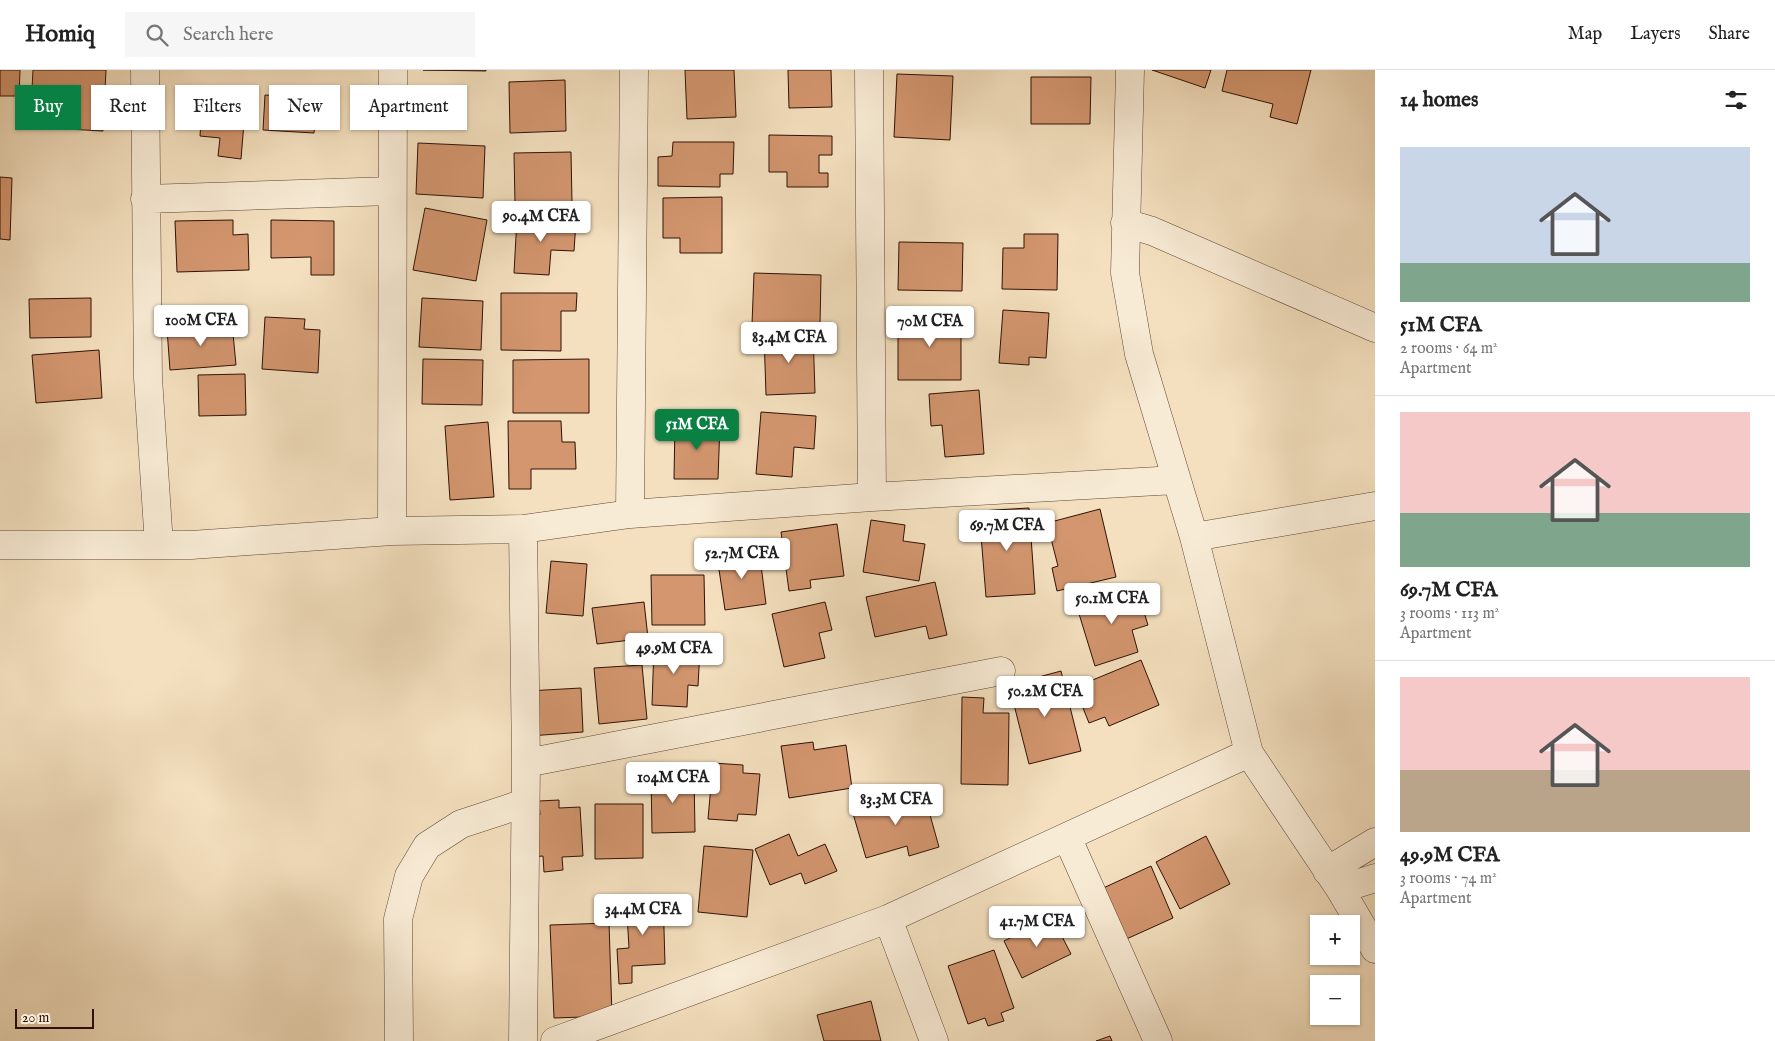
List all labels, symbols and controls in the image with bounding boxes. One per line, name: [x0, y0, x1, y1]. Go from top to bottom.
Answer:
search box: [125, 12, 475, 57]
text: Homiq: [25, 19, 95, 50]
icon: search: [143, 21, 171, 49]
text: Search here: [183, 23, 274, 47]
text: Map: [1568, 23, 1602, 46]
text: Layers: [1630, 23, 1681, 46]
text: Share: [1709, 23, 1750, 46]
chip: Buy: [15, 85, 81, 130]
chip: Rent: [91, 85, 165, 130]
chip: Filters: [175, 85, 259, 130]
chip: New: [269, 85, 340, 130]
chip: Apartment: [350, 85, 467, 130]
icon: filters: [1722, 86, 1750, 114]
text: 14 homes: [1400, 87, 1478, 114]
icon: home: [1530, 179, 1620, 269]
pin: 90.4M CFA: [484, 200, 598, 243]
text: 90.4M CFA: [503, 207, 579, 227]
pin: 100M CFA: [149, 304, 253, 347]
pin: 70M CFA: [884, 306, 976, 348]
text: 100M CFA: [165, 311, 237, 331]
text: 70M CFA: [897, 312, 963, 332]
text: 51M CFA: [1400, 312, 1482, 339]
pin: 83.4M CFA: [732, 322, 846, 364]
text: 83.4M CFA: [752, 328, 826, 348]
text: 2 rooms · 64 m²: [1400, 339, 1498, 359]
text: Apartment: [1400, 359, 1471, 379]
pin: 51M CFA: [651, 408, 743, 451]
text: 51M CFA: [666, 415, 728, 435]
icon: home: [1530, 445, 1620, 535]
pin: 69.7M CFA: [950, 510, 1064, 552]
text: 69.7M CFA: [970, 516, 1044, 536]
pin: 52.7M CFA: [685, 538, 799, 580]
text: 52.7M CFA: [705, 544, 779, 564]
text: 69.7M CFA: [1400, 577, 1498, 604]
pin: 50.1M CFA: [1055, 582, 1169, 625]
text: 50.1M CFA: [1075, 589, 1149, 609]
text: 3 rooms · 113 m²: [1400, 604, 1499, 624]
text: Apartment: [1400, 624, 1471, 644]
pin: 49.9M CFA: [617, 632, 731, 675]
text: 49.9M CFA: [636, 639, 712, 659]
pin: 50.2M CFA: [988, 676, 1102, 718]
text: 50.2M CFA: [1007, 682, 1083, 702]
icon: home: [1530, 710, 1620, 800]
pin: 104M CFA: [621, 762, 725, 804]
text: 104M CFA: [637, 768, 709, 788]
pin: 83.3M CFA: [839, 784, 953, 826]
text: 83.3M CFA: [860, 790, 932, 810]
text: 49.9M CFA: [1400, 842, 1499, 869]
text: 3 rooms · 74 m²: [1400, 869, 1497, 889]
text: Apartment: [1400, 889, 1471, 909]
pin: 34.4M CFA: [586, 894, 700, 936]
text: 34.4M CFA: [605, 900, 681, 920]
pin: 41.7M CFA: [980, 906, 1094, 948]
text: 41.7M CFA: [1000, 912, 1074, 932]
map controls: [1310, 915, 1360, 1025]
button: +: [1310, 915, 1360, 965]
button: −: [1310, 975, 1360, 1025]
scale bar: [15, 1006, 94, 1029]
text: 20 m: [22, 1009, 49, 1027]

